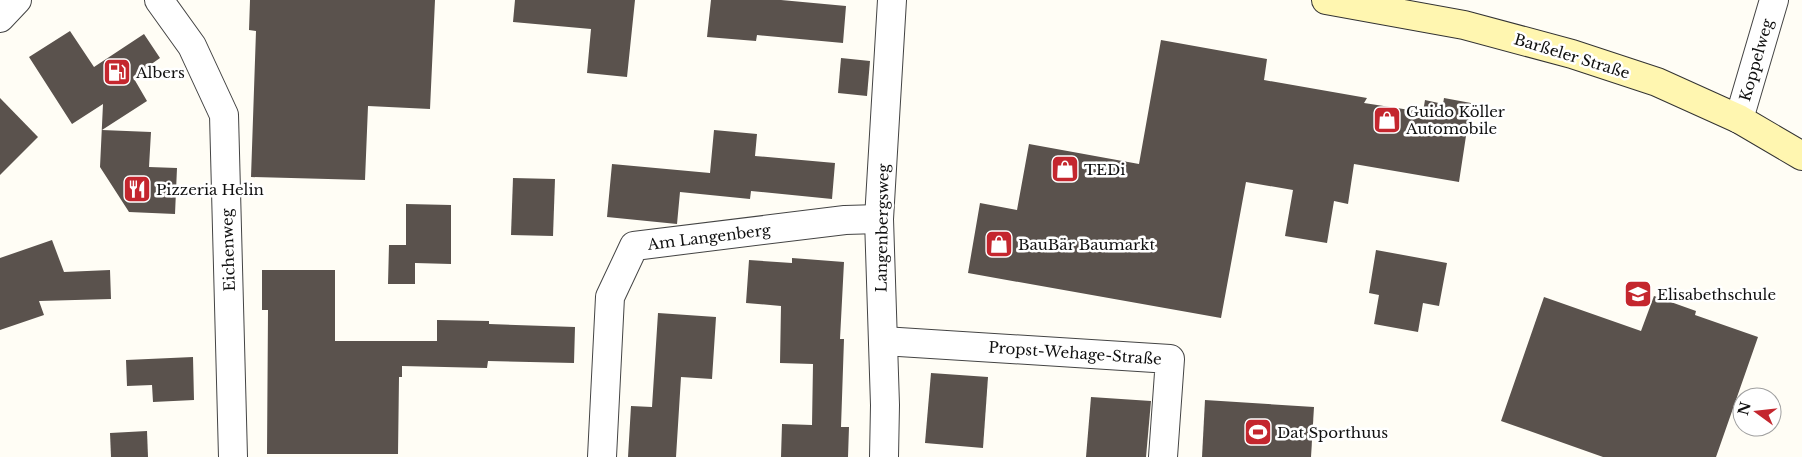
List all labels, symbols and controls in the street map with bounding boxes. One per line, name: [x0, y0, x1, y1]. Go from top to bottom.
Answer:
street label: Koppelweg: [1735, 16, 1777, 103]
street label: Barßeler Straße: [1512, 29, 1632, 83]
fuel station icon: Albers: [102, 57, 132, 87]
place label: Albers: [135, 63, 185, 82]
place label: Guido Köller Automobile: [1405, 102, 1506, 138]
shop icon: Guido Köller Automobile: [1372, 105, 1402, 135]
shop icon: TEDi: [1050, 154, 1080, 184]
place label: TEDi: [1084, 160, 1125, 179]
street label: Langenbergsweg: [871, 162, 893, 293]
restaurant icon: Pizzeria Helin: [122, 174, 152, 204]
place label: Pizzeria Helin: [156, 180, 264, 199]
street label: Eichenweg: [217, 207, 239, 292]
street label: Am Langenberg: [645, 220, 773, 254]
shop icon: BauBär Baumarkt: [984, 229, 1014, 259]
place label: BauBär Baumarkt: [1018, 235, 1155, 254]
school or university icon: Elisabethschule: [1623, 279, 1653, 309]
place label: Elisabethschule: [1657, 285, 1776, 304]
street label: Propst-Wehage-Straße: [988, 337, 1162, 369]
north arrow: [1732, 387, 1782, 437]
text: N: [1734, 400, 1755, 417]
sports icon: Dat Sporthuus: [1243, 417, 1273, 447]
place label: Dat Sporthuus: [1277, 423, 1388, 442]

